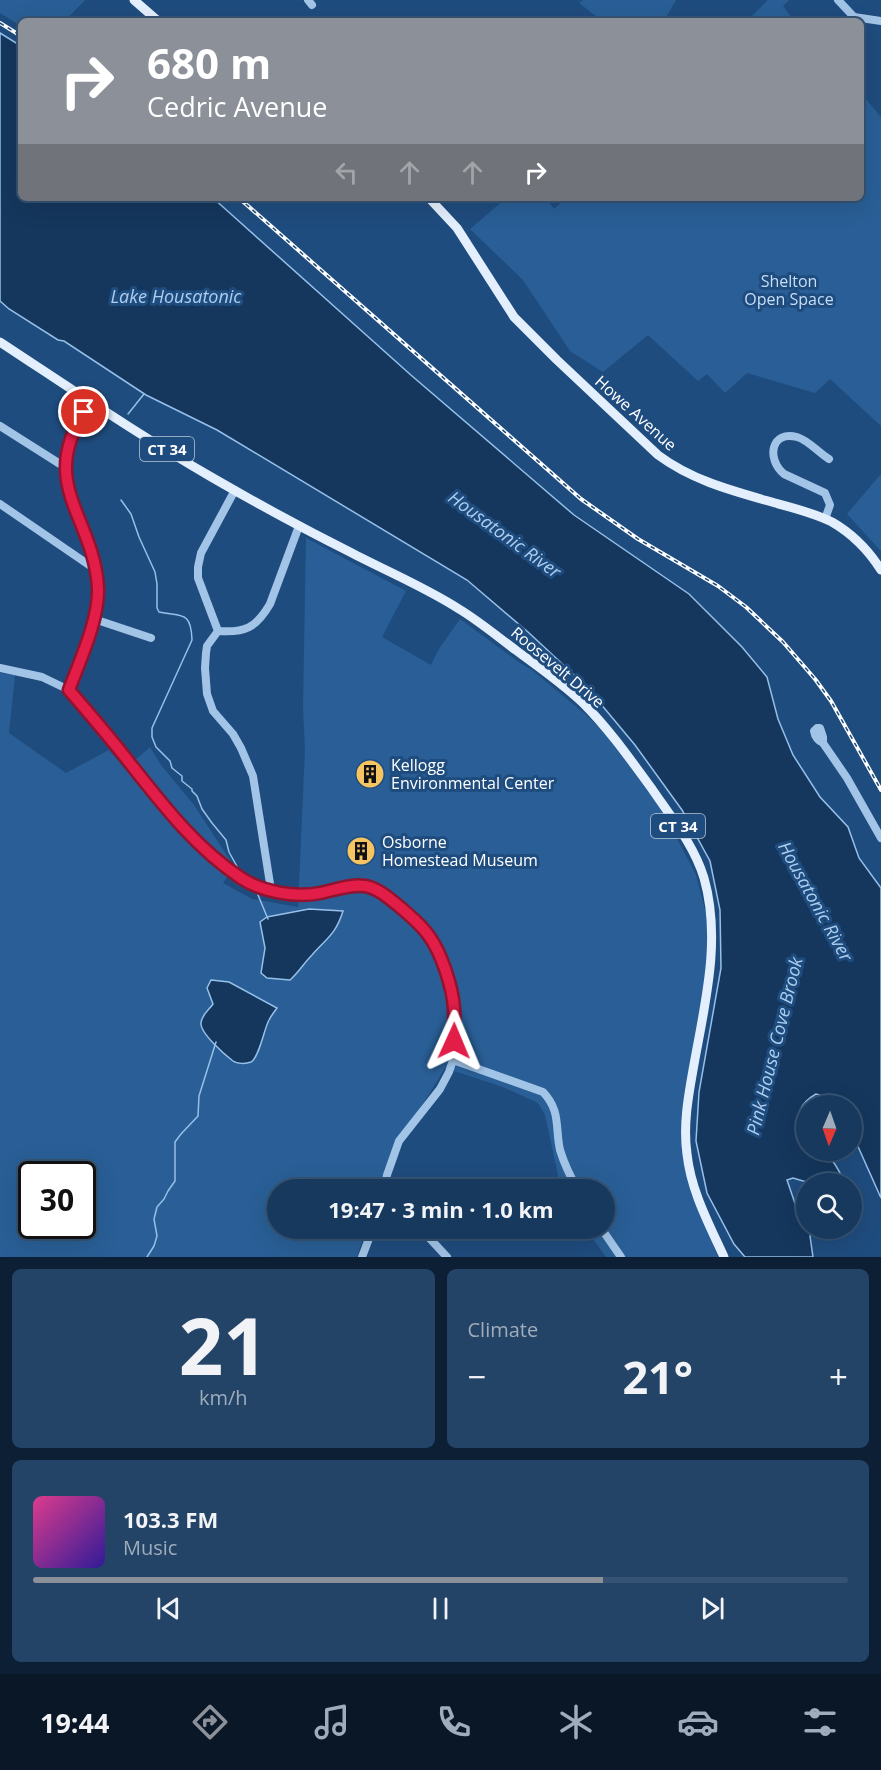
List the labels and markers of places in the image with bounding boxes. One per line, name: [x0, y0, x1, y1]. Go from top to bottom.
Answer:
pin: [58, 386, 109, 437]
place label: Kellogg Environmental Center: [391, 754, 555, 794]
building icon: Kellogg Environmental Center: [354, 758, 386, 790]
place label: Osborne Homestead Museum: [382, 831, 538, 871]
building icon: Osborne Homestead Museum: [345, 835, 377, 867]

